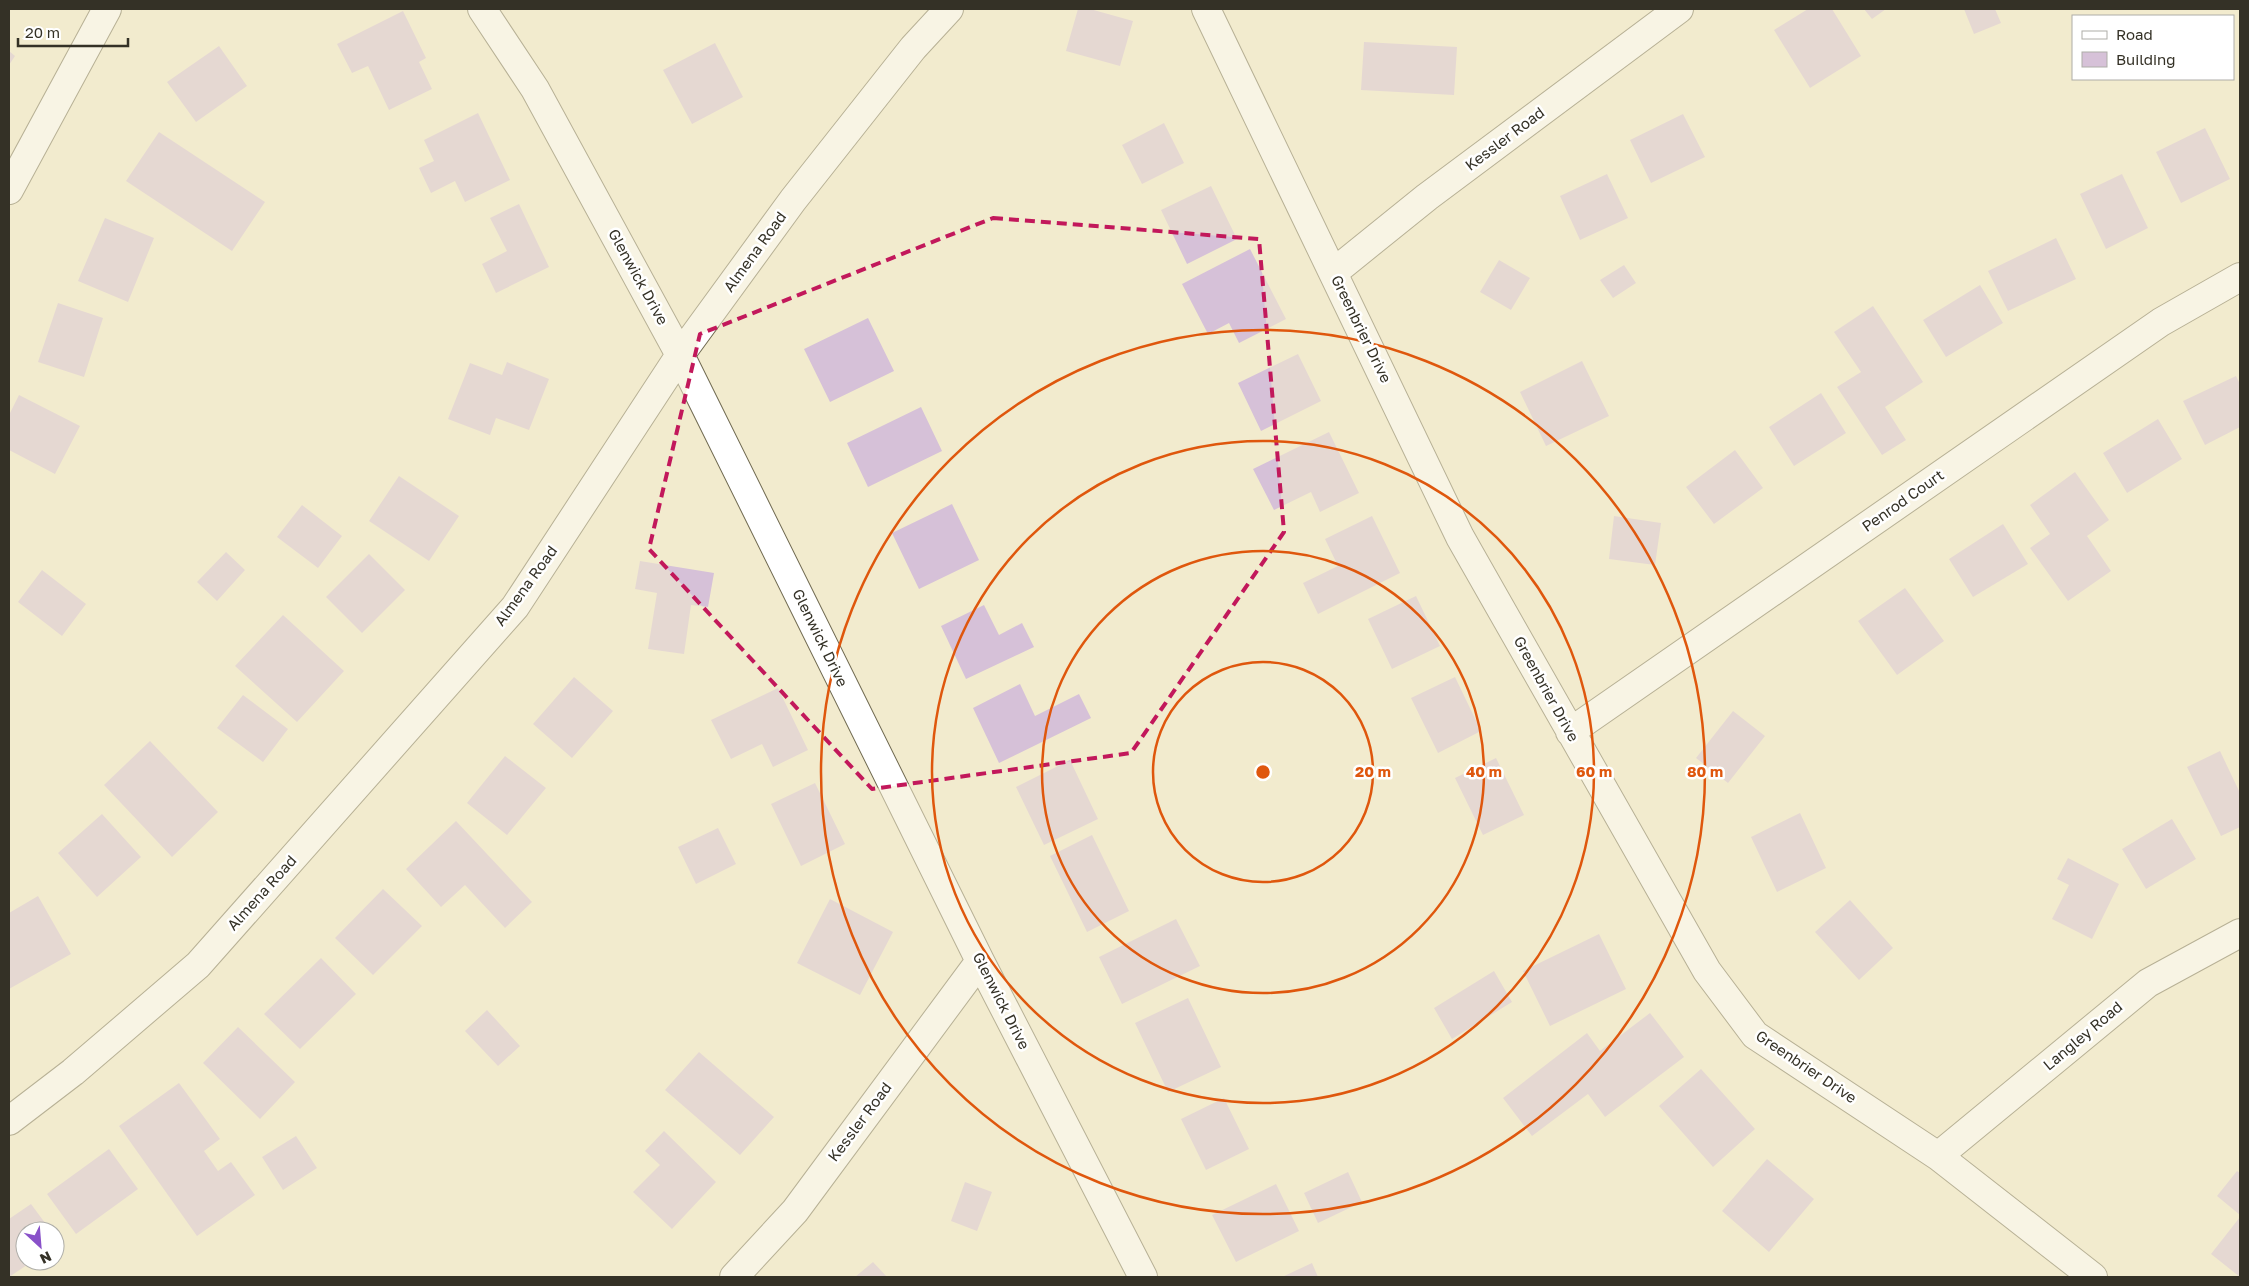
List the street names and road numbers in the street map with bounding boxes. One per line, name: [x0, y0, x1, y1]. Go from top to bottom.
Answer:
street label: Kessler Road: [1461, 103, 1547, 174]
street label: Almena Road: [719, 208, 789, 295]
street label: Glenwick Drive: [605, 225, 673, 328]
street label: Greenbrier Drive: [1328, 272, 1396, 386]
street label: Penrod Court: [1858, 465, 1947, 535]
street label: Almena Road: [490, 542, 560, 629]
street label: Glenwick Drive: [789, 586, 853, 690]
street label: Greenbrier Drive: [1511, 633, 1583, 745]
street label: Almena Road: [223, 851, 300, 934]
street label: Glenwick Drive: [970, 949, 1034, 1052]
street label: Langley Road: [2039, 997, 2126, 1073]
street label: Greenbrier Drive: [1753, 1026, 1861, 1107]
street label: Kessler Road: [824, 1078, 895, 1164]

